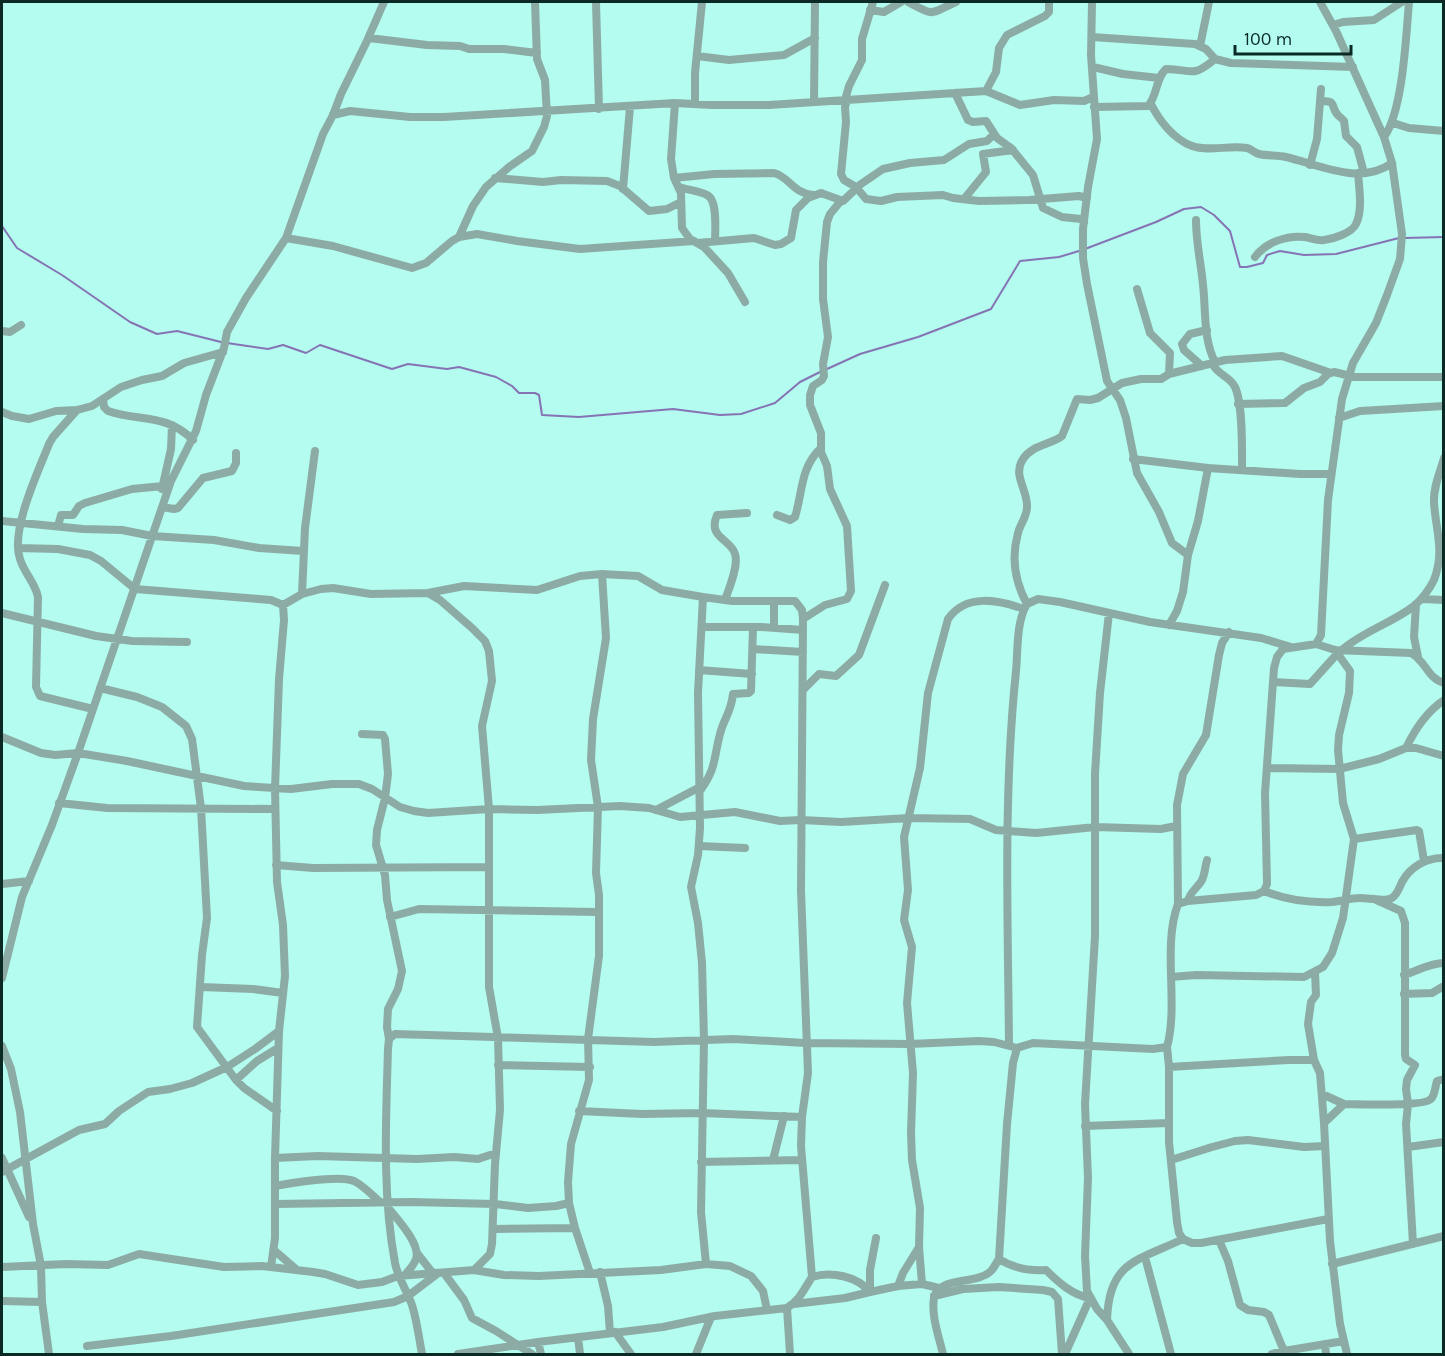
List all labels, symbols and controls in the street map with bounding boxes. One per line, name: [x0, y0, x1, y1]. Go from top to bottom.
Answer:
scale bar: [1235, 18, 1350, 56]
text: 100 m: [1244, 28, 1292, 50]

